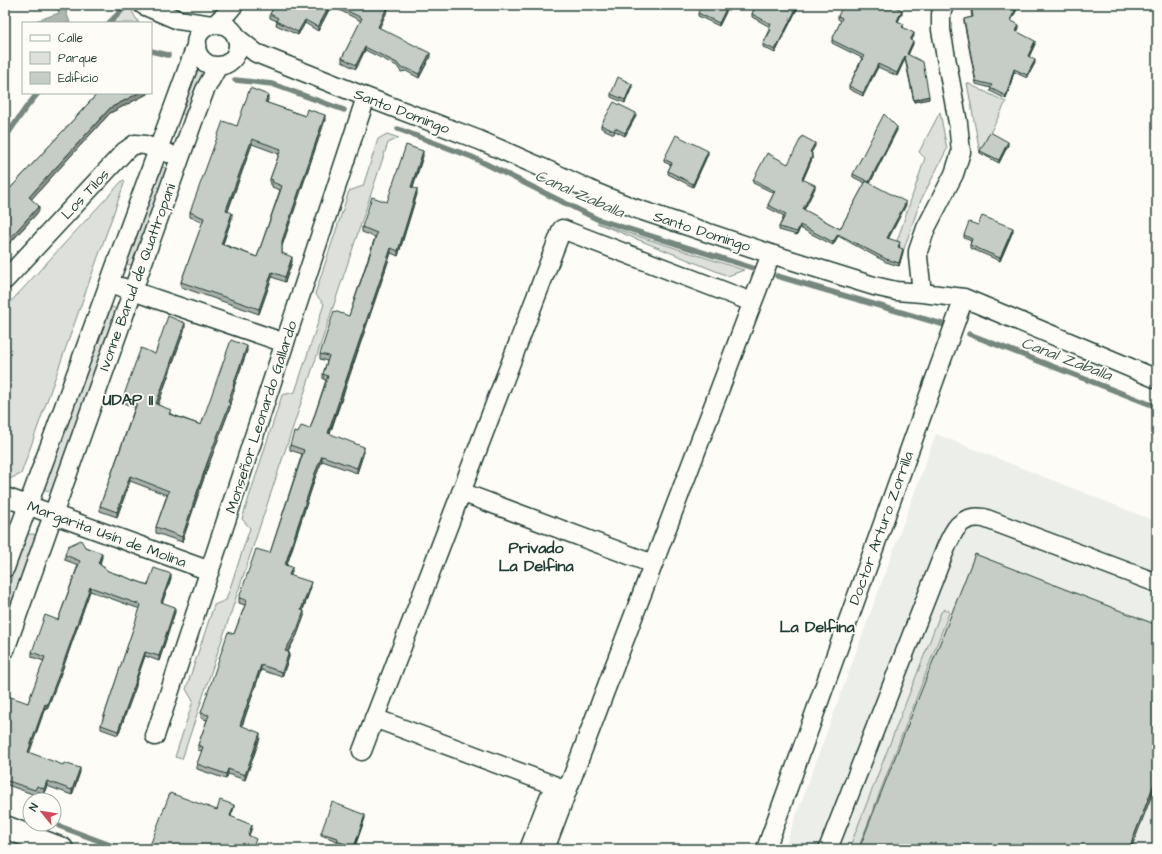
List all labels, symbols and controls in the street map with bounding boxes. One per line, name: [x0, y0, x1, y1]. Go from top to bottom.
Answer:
legend: [22, 22, 152, 94]
text: Calle: [58, 30, 83, 47]
text: Parque: [58, 50, 98, 67]
text: Edificio: [58, 70, 98, 87]
street label: Santo Domingo: [351, 84, 453, 141]
street label: Los Tilos: [56, 164, 115, 224]
water label: Canal Zaballa: [531, 164, 628, 224]
street label: Ivonne Barud de Quattropani: [94, 180, 181, 374]
street label: Santo Domingo: [650, 206, 754, 258]
street label: Monseñor Leonardo Gallardo: [220, 318, 303, 516]
water label: Canal Zaballa: [1018, 332, 1116, 387]
district label: UDAP II: [102, 389, 154, 411]
street label: Doctor Arturo Zorrilla: [844, 448, 919, 608]
street label: Margarita Usín de Molina: [24, 496, 190, 574]
district label: Privado La Delfina: [498, 537, 574, 577]
district label: La Delfina: [779, 616, 855, 638]
north arrow: [22, 792, 62, 832]
text: N: [26, 800, 42, 814]

